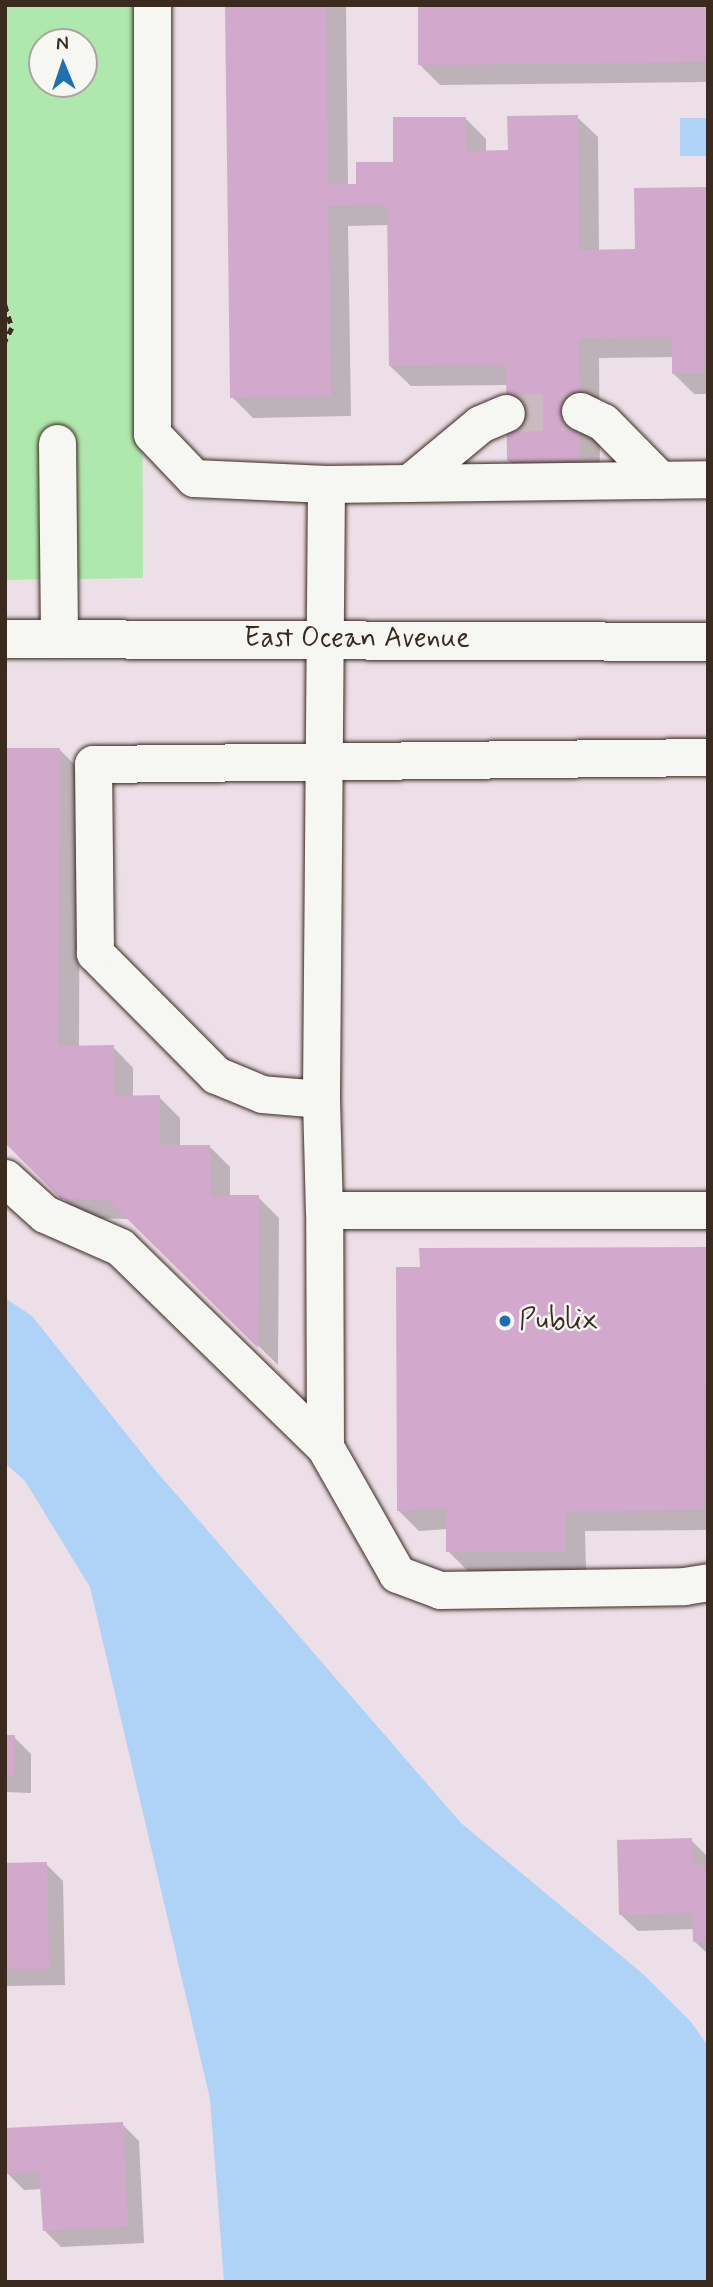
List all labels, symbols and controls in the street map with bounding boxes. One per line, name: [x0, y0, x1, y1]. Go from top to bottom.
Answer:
north arrow: [28, 28, 98, 98]
text: N: [56, 31, 69, 56]
street label: East Ocean Avenue: [243, 622, 471, 656]
place label: Publix: [519, 1304, 598, 1338]
marker: Publix: [497, 1313, 513, 1329]

